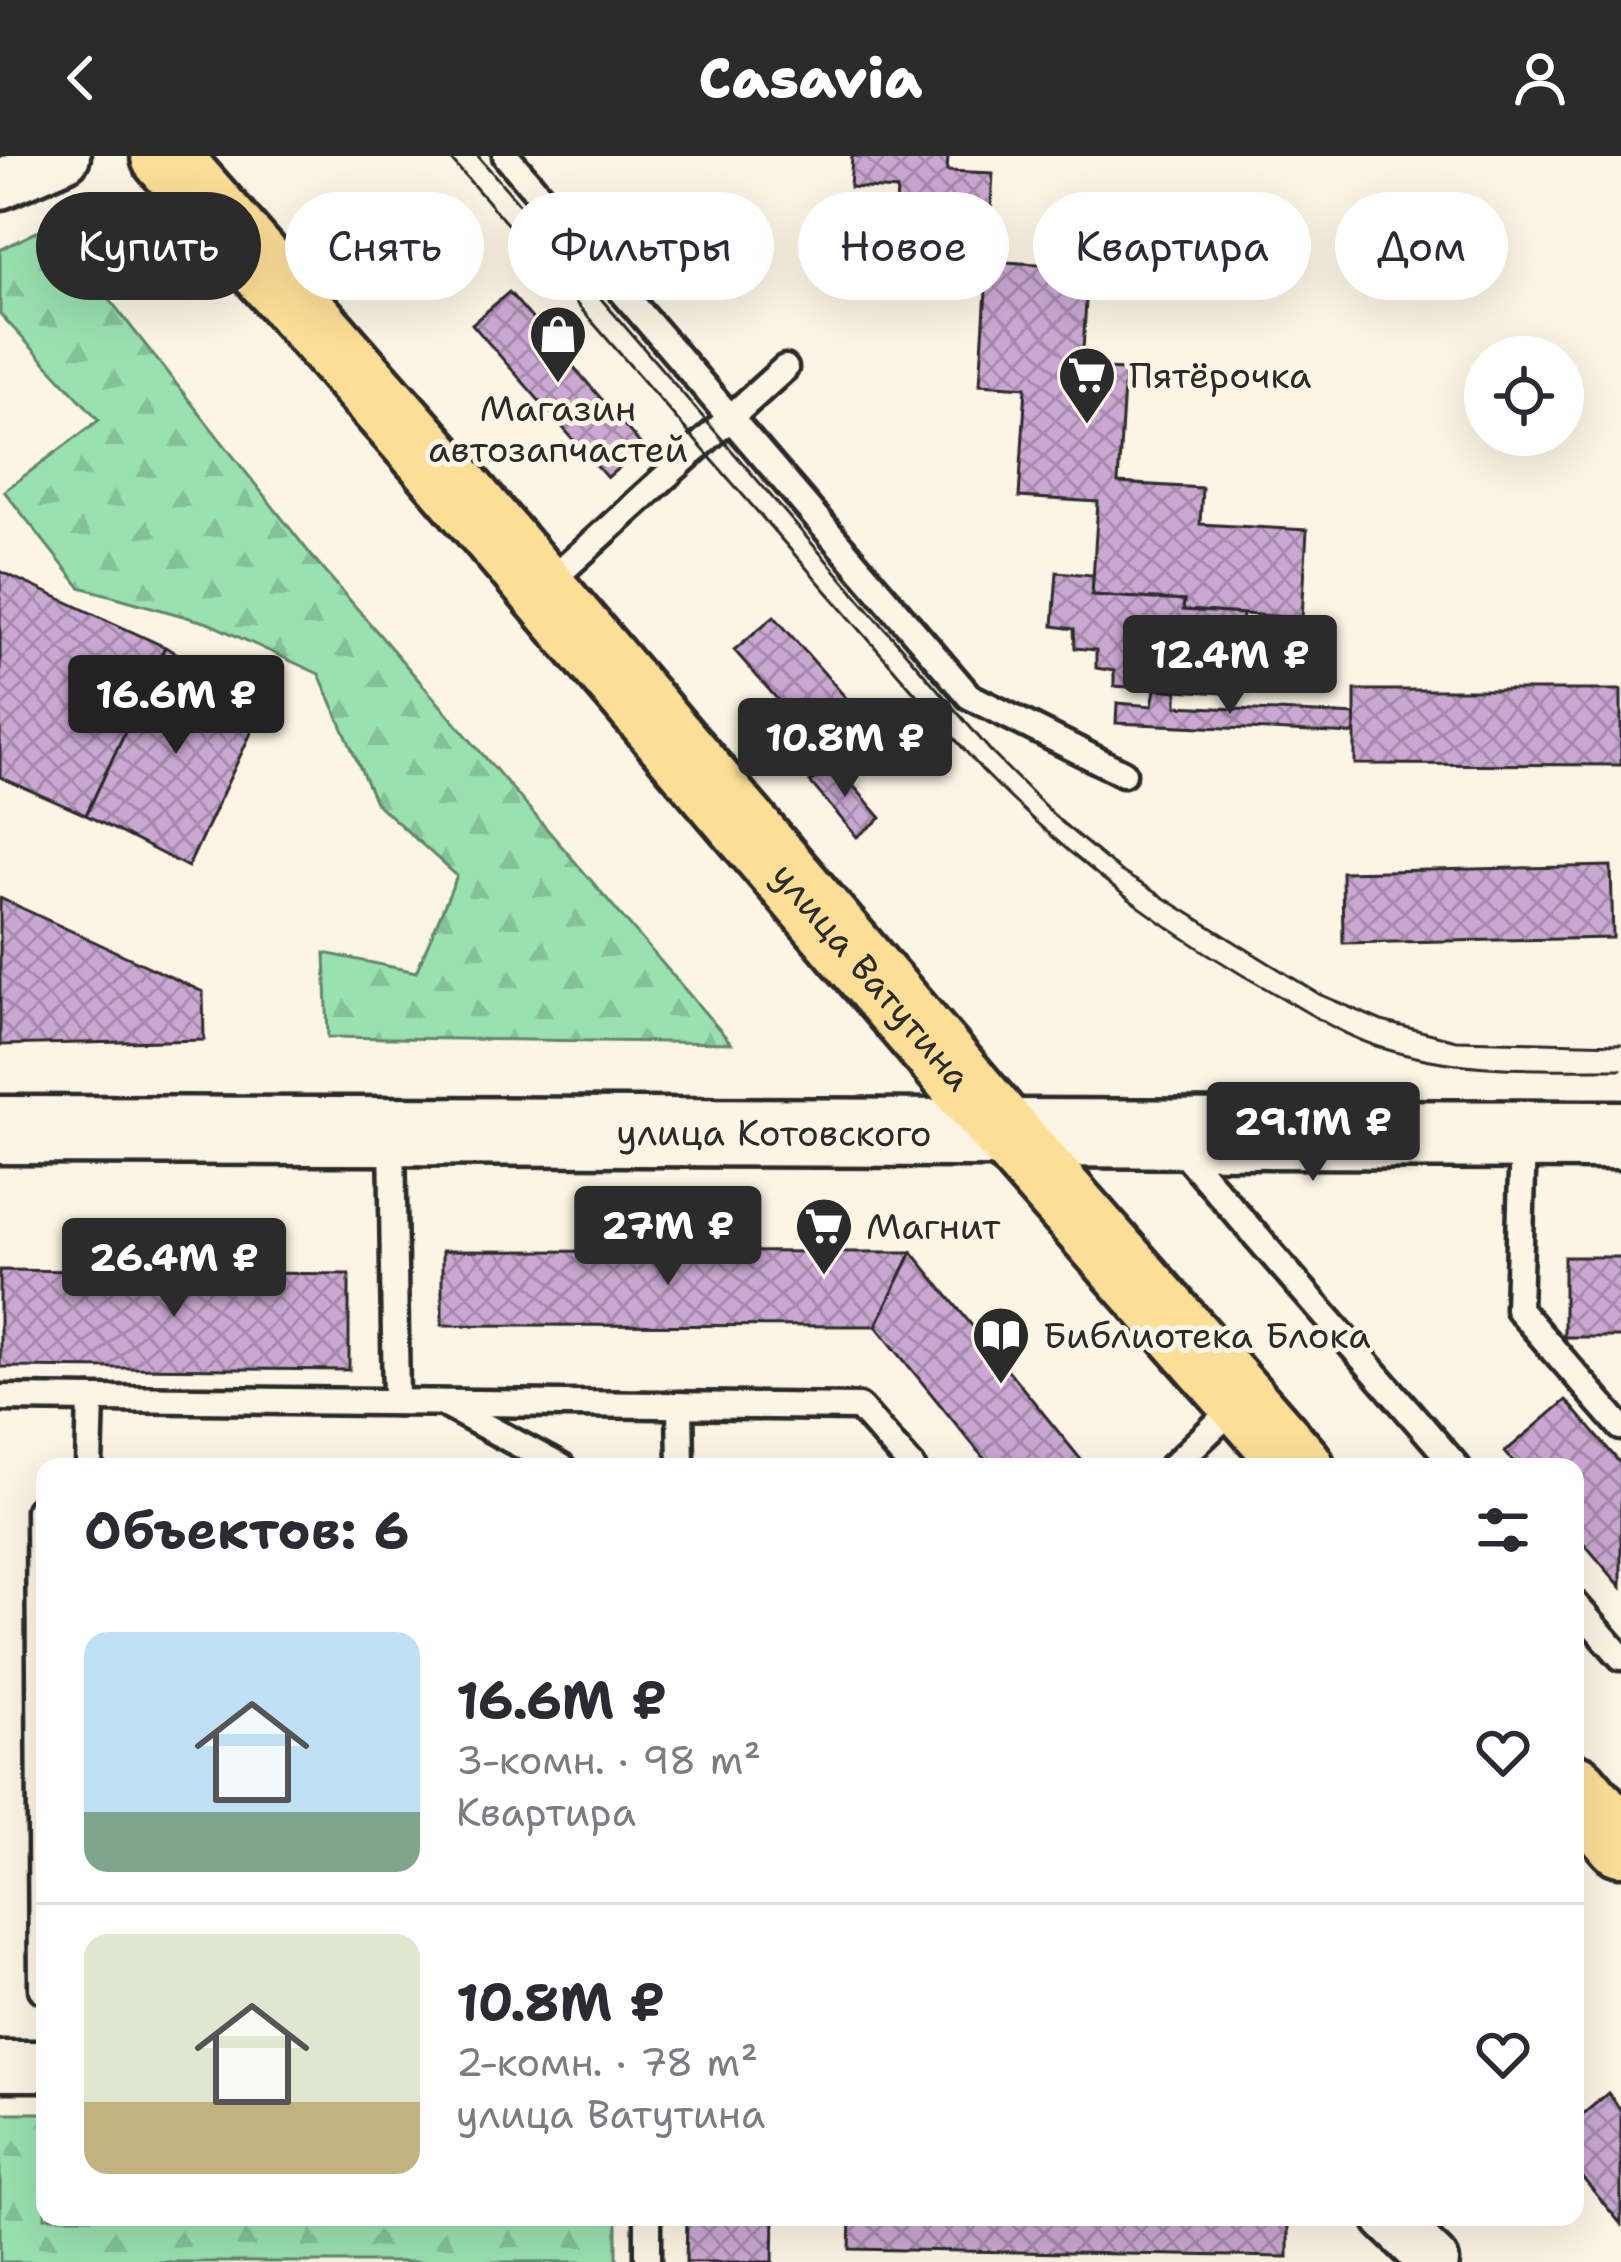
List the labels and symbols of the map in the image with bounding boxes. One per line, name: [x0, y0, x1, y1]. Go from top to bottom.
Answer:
shop icon: Магазин автозапчастей: [527, 303, 589, 385]
supermarket icon: Пятёрочка: [1056, 344, 1118, 426]
place label: Пятёрочка: [1129, 351, 1311, 400]
place label: Магазин автозапчастей: [428, 384, 688, 474]
pin: 12.4M ₽: [1119, 615, 1341, 717]
pin: 16.6M ₽: [65, 655, 287, 757]
pin: 10.8M ₽: [734, 698, 956, 800]
street label: улица Ватутина: [761, 852, 983, 1101]
pin: 29.1M ₽: [1202, 1082, 1424, 1184]
street label: улица Котовского: [616, 1108, 932, 1158]
pin: 27M ₽: [584, 1186, 752, 1288]
supermarket icon: Магнит: [793, 1195, 855, 1277]
place label: Магнит: [866, 1202, 1001, 1251]
pin: 26.4M ₽: [63, 1218, 285, 1320]
library icon: Библиотека Блока: [970, 1304, 1032, 1386]
place label: Библиотека Блока: [1043, 1311, 1371, 1360]

